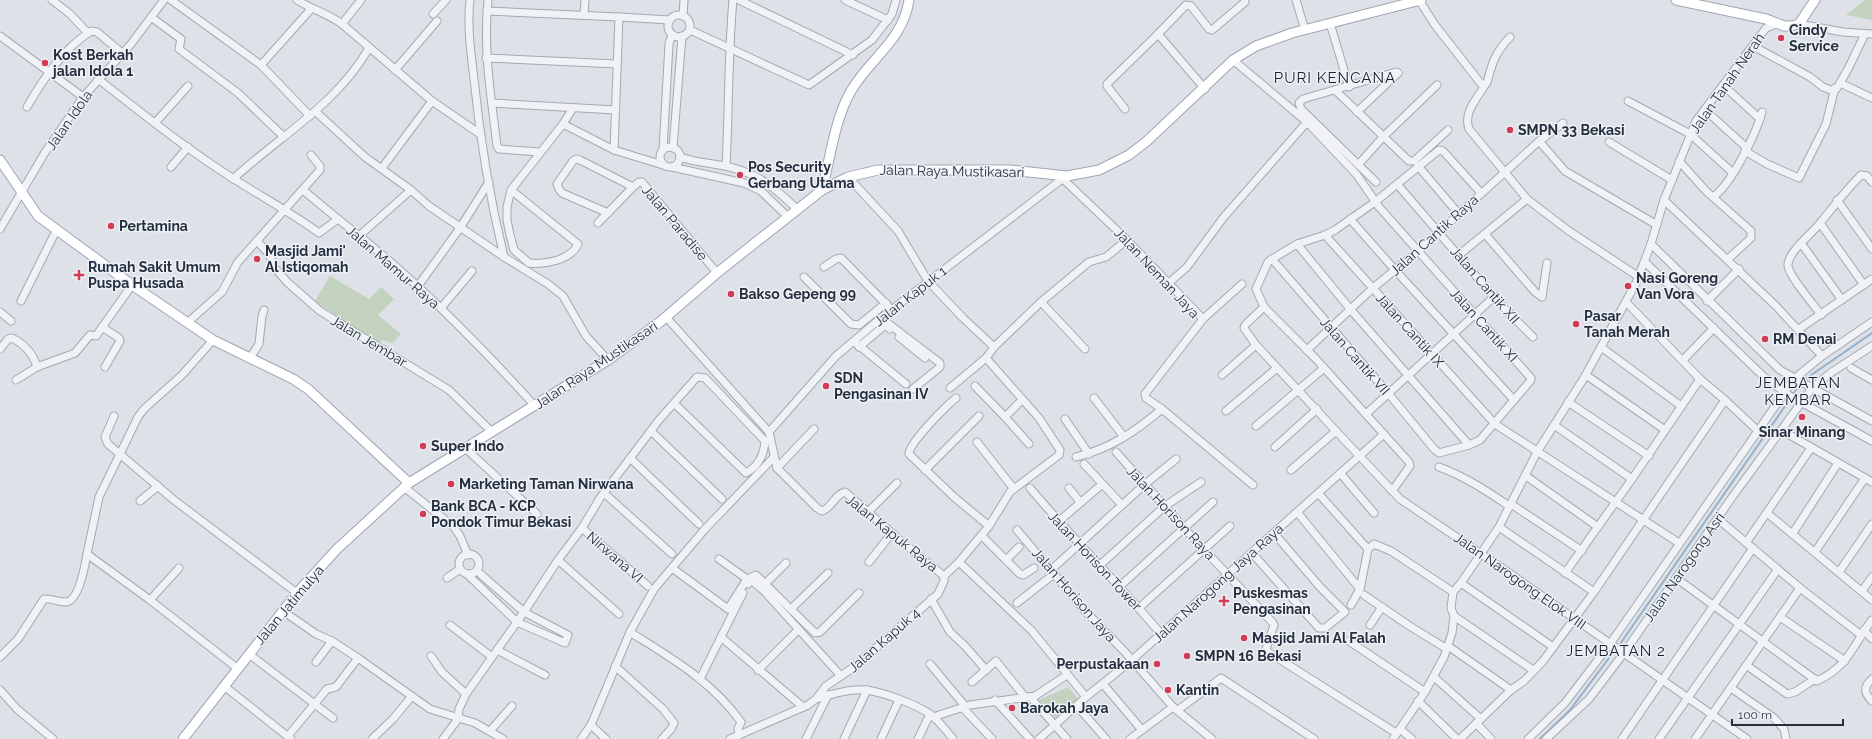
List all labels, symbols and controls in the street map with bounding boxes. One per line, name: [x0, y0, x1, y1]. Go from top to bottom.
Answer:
place label: Cindy Service: [1789, 22, 1839, 54]
street label: Jalan Tanah Nerah: [1686, 30, 1768, 136]
marker: Cindy Service: [1776, 33, 1786, 43]
place label: Kost Berkah jalan Idola 1: [51, 47, 134, 79]
marker: Kost Berkah jalan Idola 1: [40, 58, 50, 68]
district label: PURI KENCANA: [1274, 69, 1396, 87]
street label: Jalan Idola: [43, 87, 95, 153]
place label: SMPN 33 Bekasi: [1518, 122, 1625, 138]
marker: SMPN 33 Bekasi: [1505, 125, 1515, 135]
place label: Pos Security Gerbang Utama: [748, 159, 854, 191]
street label: Jalan Raya Mustikasari: [879, 162, 1025, 180]
marker: Pos Security Gerbang Utama: [735, 170, 745, 180]
street label: Jalan Paradise: [639, 182, 711, 264]
street label: Jalan Cantik Raya: [1387, 191, 1481, 279]
place label: Pertamina: [119, 218, 188, 234]
marker: Pertamina: [106, 221, 116, 231]
street label: Jalan Mamur Raya: [343, 222, 443, 312]
street label: Jalan Neman Jaya: [1111, 225, 1203, 321]
place label: Masjid Jami' Al Istiqomah: [265, 243, 348, 275]
street label: Jalan Cantik XII: [1447, 243, 1523, 327]
marker: Masjid Jami' Al Istiqomah: [252, 254, 262, 264]
place label: Rumah Sakit Umum Puspa Husada: [88, 259, 221, 291]
street label: Jalan Kapuk 1: [870, 263, 950, 329]
marker: Rumah Sakit Umum Puspa Husada: [73, 269, 85, 281]
place label: Nasi Goreng Van Vora: [1636, 270, 1718, 302]
marker: Nasi Goreng Van Vora: [1623, 281, 1633, 291]
street label: Jalan Cantik XI: [1446, 285, 1522, 365]
place label: Bakso Gepeng 99: [739, 286, 856, 302]
marker: Bakso Gepeng 99: [726, 289, 736, 299]
street label: Jalan Cantik IX: [1373, 290, 1447, 370]
place label: Pasar Tanah Merah: [1584, 308, 1670, 340]
street label: Jalan Jembar: [328, 312, 410, 370]
street label: Jalan Cantik VII: [1317, 314, 1393, 398]
street label: Jalan Raya Mustikasari: [531, 318, 661, 412]
marker: Pasar Tanah Merah: [1571, 319, 1581, 329]
place label: RM Denai: [1773, 331, 1836, 347]
marker: RM Denai: [1760, 334, 1770, 344]
place label: SDN Pengasinan IV: [834, 370, 929, 402]
district label: JEMBATAN KEMBAR: [1755, 374, 1841, 409]
marker: SDN Pengasinan IV: [821, 381, 831, 391]
marker: Sinar Minang: [1797, 412, 1807, 422]
place label: Sinar Minang: [1759, 424, 1845, 440]
place label: Super Indo: [431, 438, 504, 454]
marker: Super Indo: [418, 441, 428, 451]
street label: Jalan Horison Raya: [1123, 463, 1219, 563]
place label: Marketing Taman Nirwana: [459, 476, 634, 492]
marker: Marketing Taman Nirwana: [446, 479, 456, 489]
street label: Jalan Kapuk Raya: [843, 491, 941, 575]
place label: Bank BCA - KCP Pondok Timur Bekasi: [431, 498, 571, 530]
street label: Jalan Horison Tower: [1045, 508, 1145, 614]
marker: Bank BCA - KCP Pondok Timur Bekasi: [418, 509, 428, 519]
street label: Jalan Narogong Asri: [1640, 509, 1728, 625]
street label: Jalan Narogong Jaya Raya: [1150, 520, 1286, 646]
street label: Nirwana VI: [584, 528, 646, 586]
street label: Jalan Narogong Elok VIII: [1451, 529, 1589, 633]
street label: Jalan Horison Jaya: [1029, 545, 1119, 645]
street label: Jalan Jatimulya: [251, 562, 327, 648]
place label: Puskesmas Pengasinan: [1233, 585, 1311, 617]
marker: Puskesmas Pengasinan: [1218, 595, 1230, 607]
street label: Jalan Kapuk 4: [845, 604, 923, 675]
place label: Masjid Jami Al Falah: [1252, 630, 1386, 646]
marker: Masjid Jami Al Falah: [1239, 633, 1249, 643]
district label: JEMBATAN 2: [1566, 642, 1666, 660]
place label: SMPN 16 Bekasi: [1195, 648, 1301, 664]
marker: SMPN 16 Bekasi: [1182, 651, 1192, 661]
place label: Perpustakaan: [1057, 656, 1149, 672]
marker: Perpustakaan: [1152, 659, 1162, 669]
place label: Kantin: [1176, 682, 1219, 698]
marker: Kantin: [1163, 685, 1173, 695]
place label: Barokah Jaya: [1020, 700, 1109, 716]
scale bar: [1732, 701, 1843, 727]
marker: Barokah Jaya: [1007, 703, 1017, 713]
text: 100 m: [1738, 708, 1772, 722]

